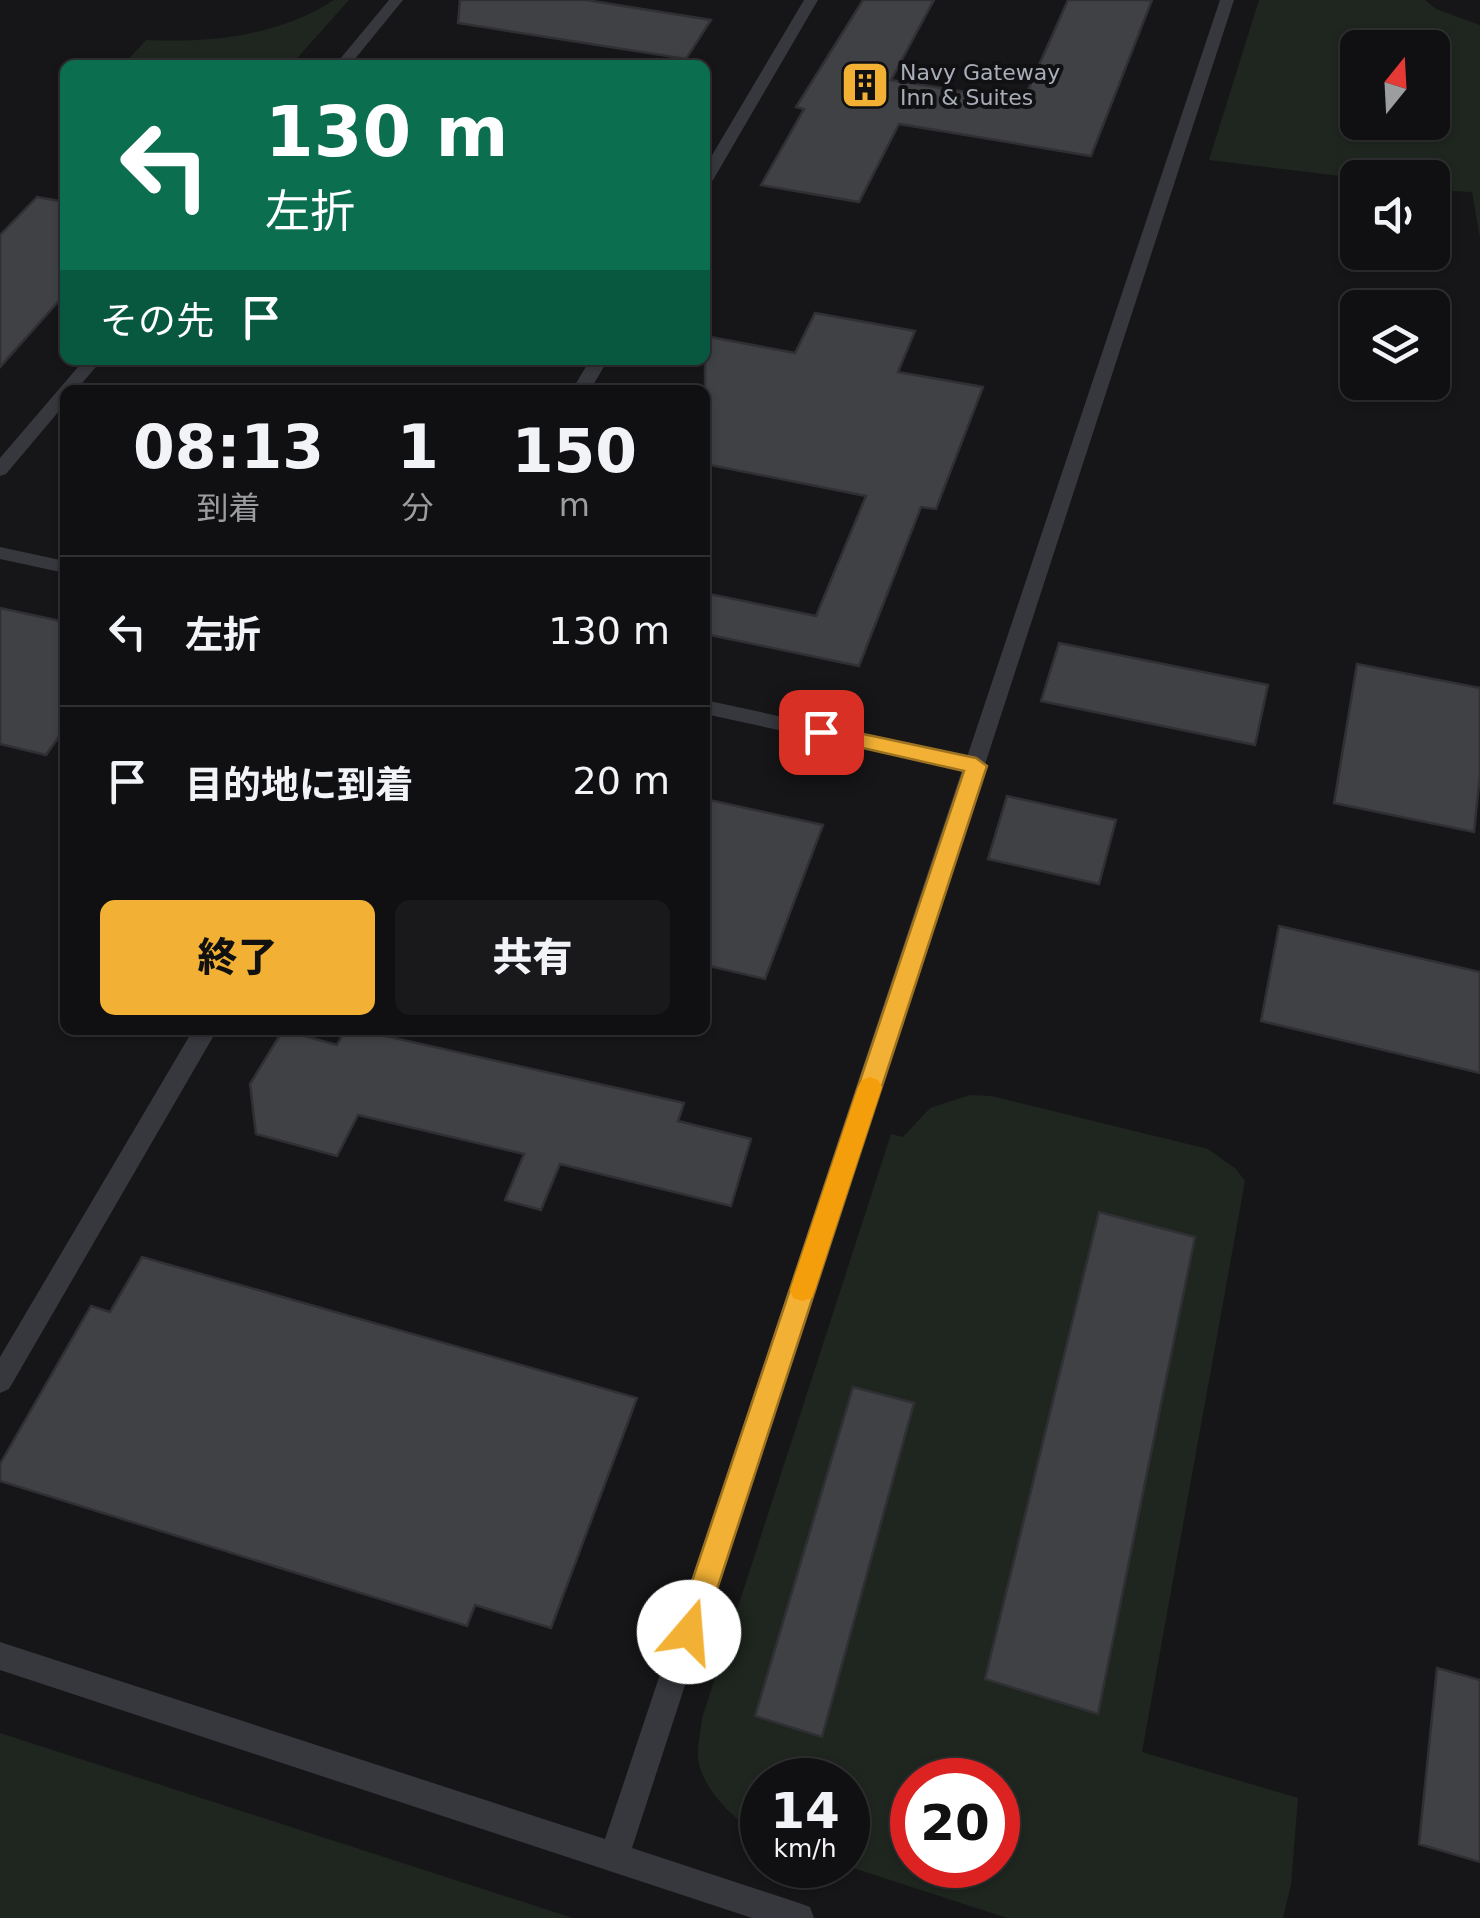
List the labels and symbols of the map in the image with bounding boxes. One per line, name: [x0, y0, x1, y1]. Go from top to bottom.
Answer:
north arrow: [1340, 30, 1450, 140]
building icon: Navy Gateway Inn & Suites: [839, 59, 891, 111]
place label: Navy Gateway Inn & Suites: [900, 60, 1060, 110]
pin: [779, 690, 864, 775]
position arrow: [637, 1580, 741, 1684]
speed limit sign: 20: [890, 1758, 1020, 1888]

